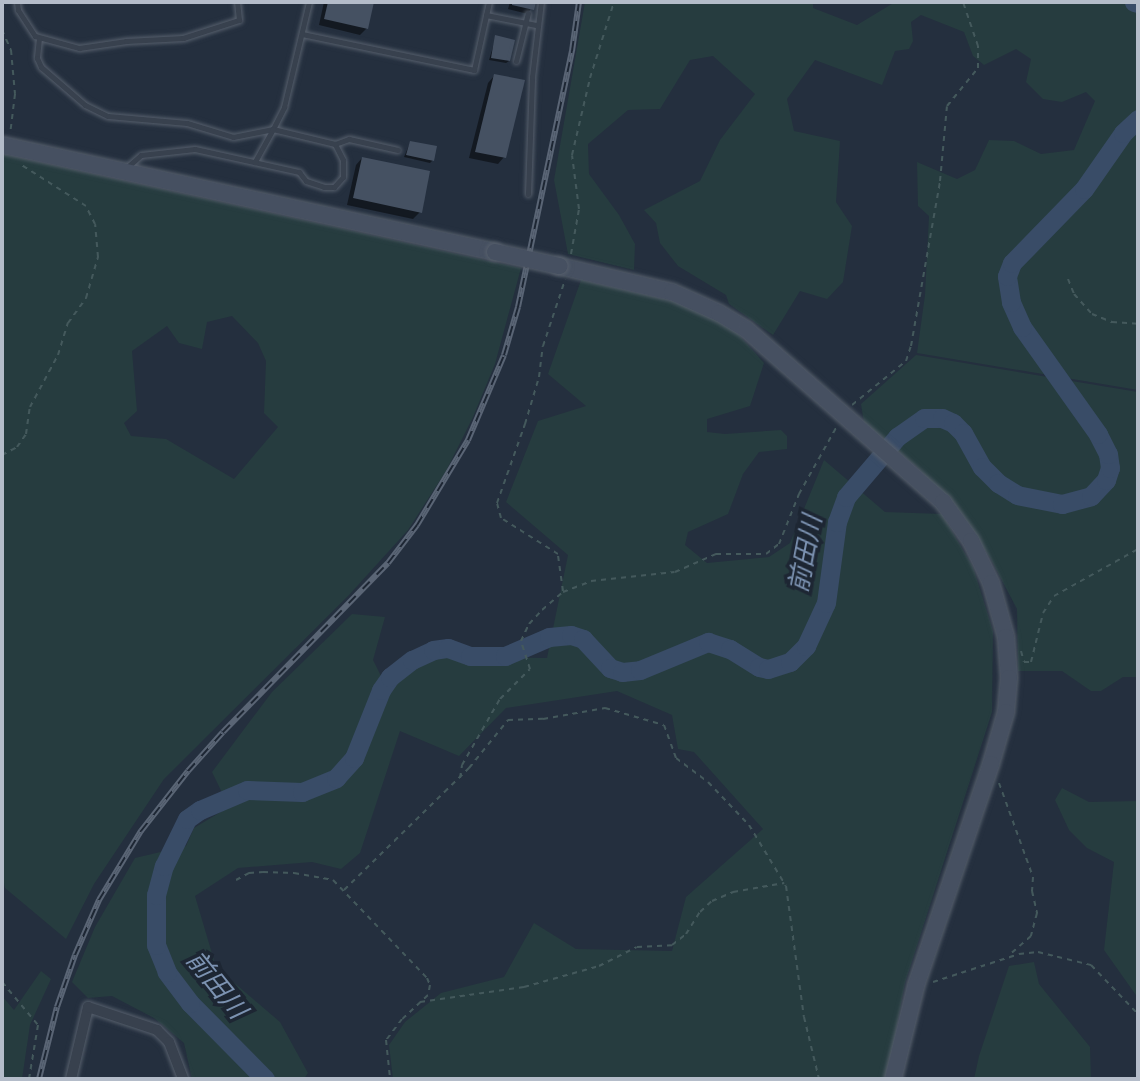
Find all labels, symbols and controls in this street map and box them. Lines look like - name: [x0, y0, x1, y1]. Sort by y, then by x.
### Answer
- water label: 前田川: [783, 513, 829, 595]
- water label: 前田川: [179, 945, 253, 1025]

